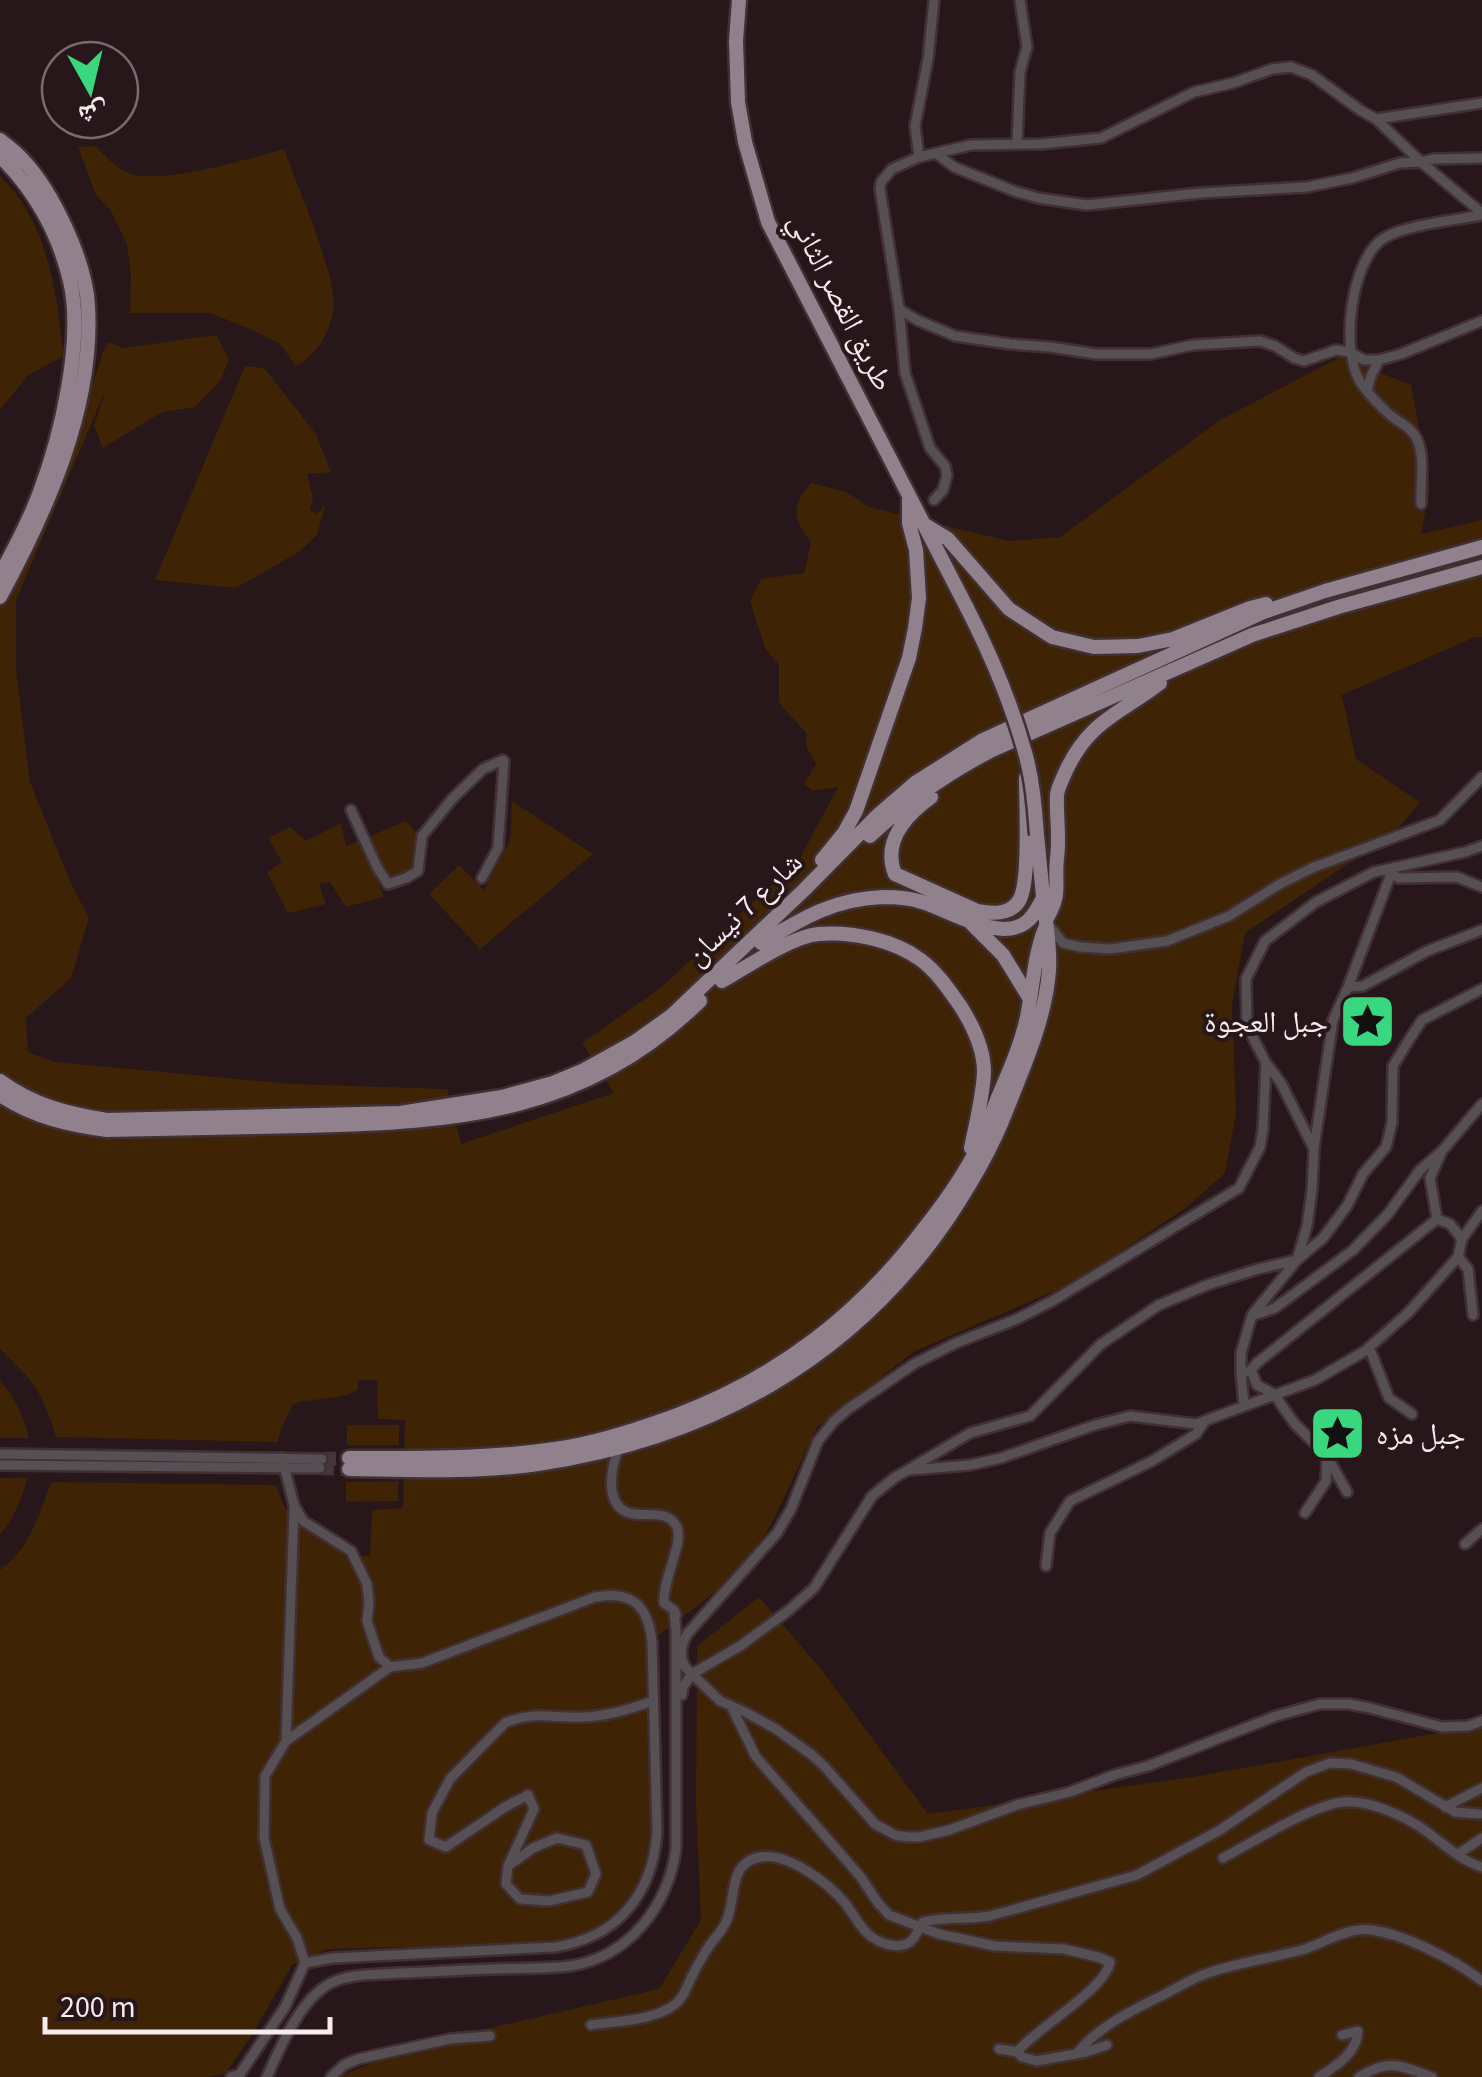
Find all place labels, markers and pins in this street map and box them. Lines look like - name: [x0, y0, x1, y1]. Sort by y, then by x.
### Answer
- place icon: جبل العجوة: [1337, 992, 1397, 1052]
- place label: جبل العجوة: [1204, 1001, 1328, 1044]
- place icon: جبل مزه: [1307, 1404, 1367, 1464]
- place label: جبل مزه: [1376, 1413, 1466, 1456]

